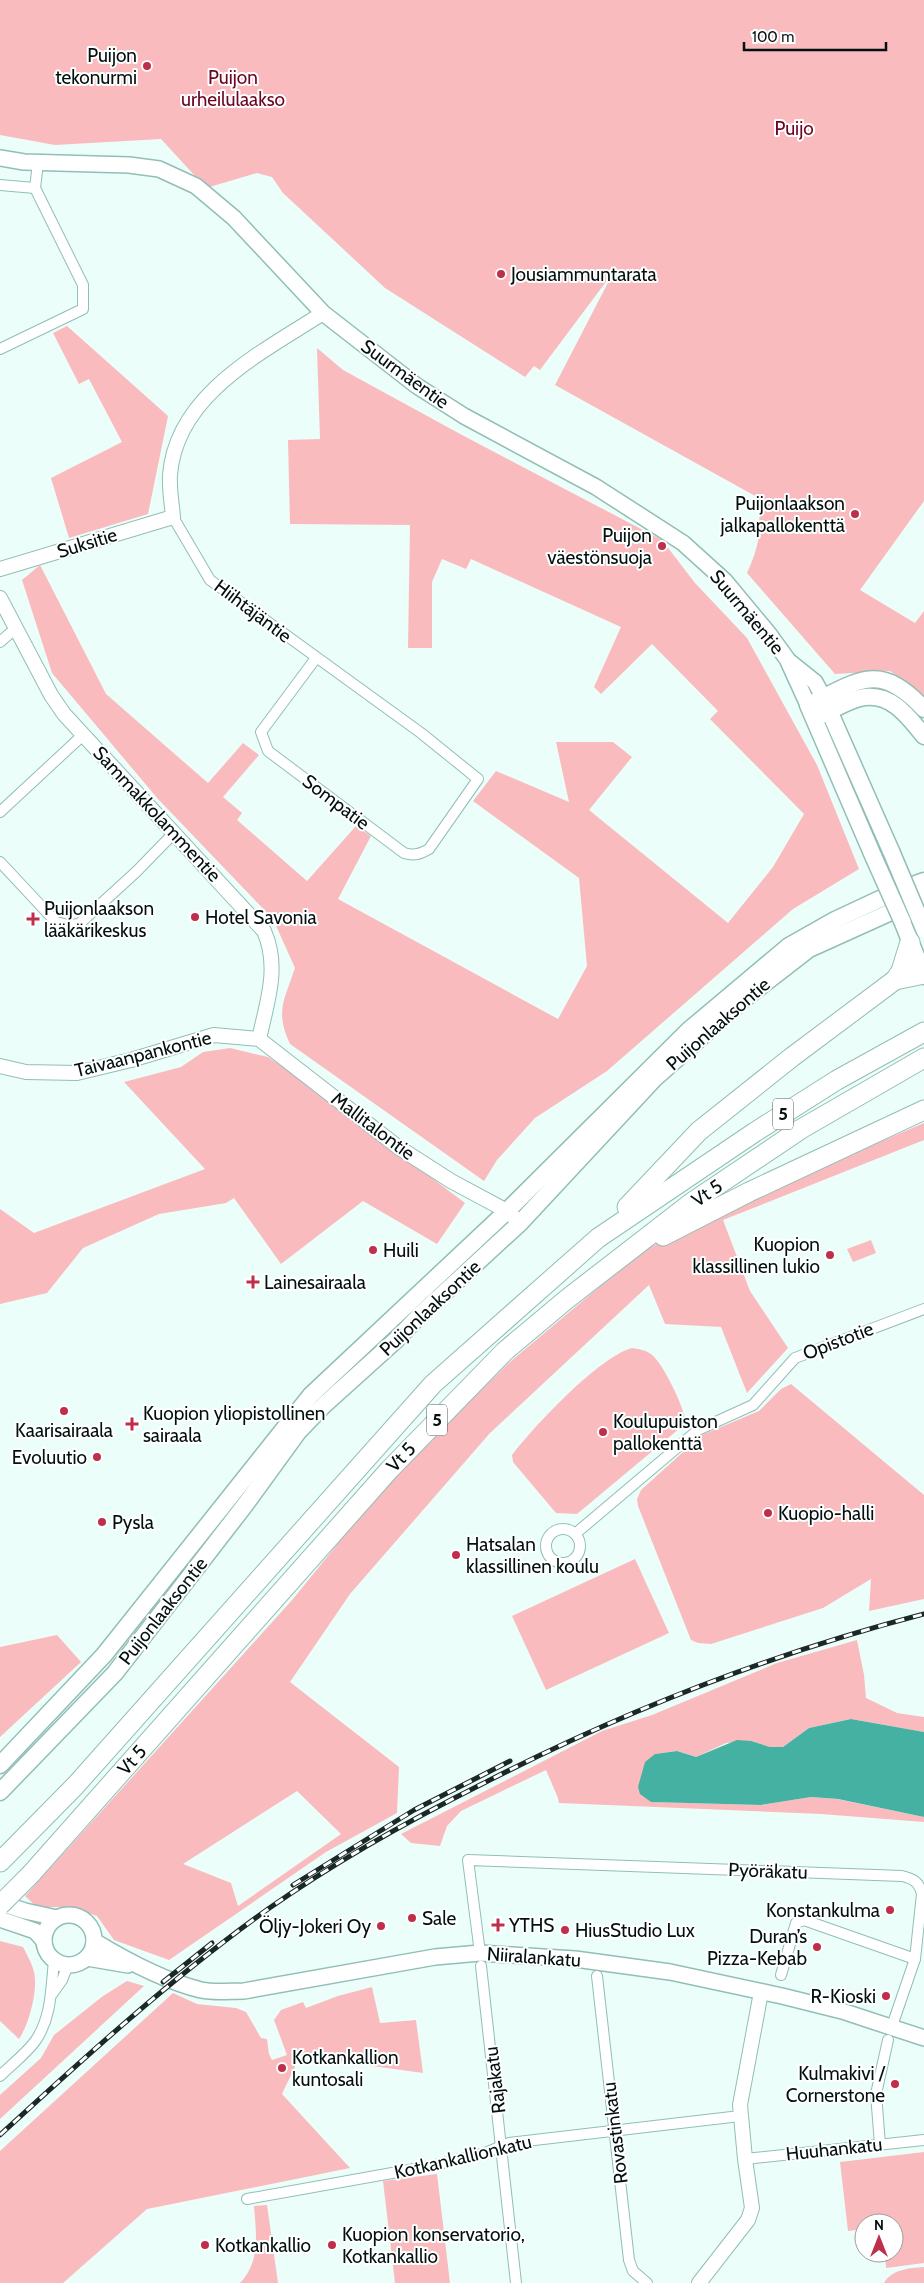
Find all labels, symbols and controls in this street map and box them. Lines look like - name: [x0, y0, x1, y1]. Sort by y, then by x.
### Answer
- scale bar: [744, 20, 886, 52]
- text: 100 m: [752, 28, 794, 46]
- place label: Puijon tekonurmi: [55, 44, 137, 89]
- marker: Puijon tekonurmi: [141, 60, 153, 72]
- park label: Puijon urheilulaakso: [181, 66, 285, 111]
- park label: Puijo: [774, 117, 814, 140]
- place label: Jousiammuntarata: [510, 263, 657, 286]
- marker: Jousiammuntarata: [495, 268, 507, 280]
- street label: Suurmäentie: [357, 334, 454, 414]
- place label: Puijonlaakson jalkapallokenttä: [720, 492, 845, 537]
- marker: Puijonlaakson jalkapallokenttä: [849, 508, 861, 520]
- street label: Suksitie: [54, 523, 120, 563]
- place label: Puijon väestönsuoja: [547, 524, 652, 569]
- marker: Puijon väestönsuoja: [656, 540, 668, 552]
- street label: Suurmäentie: [705, 565, 789, 659]
- street label: Hiihtäjäntie: [210, 575, 296, 648]
- street label: Sammakkolammentie: [88, 741, 226, 887]
- street label: Sompatie: [298, 769, 374, 835]
- place label: Puijonlaakson lääkärikeskus: [44, 897, 154, 942]
- place label: Hotel Savonia: [205, 906, 317, 929]
- marker: Hotel Savonia: [189, 911, 201, 923]
- marker: Puijonlaakson lääkärikeskus: [26, 912, 40, 926]
- street label: Puijonlaaksontie: [661, 972, 775, 1075]
- street label: Taivaanpankontie: [72, 1026, 214, 1082]
- street label: Mallitalontie: [327, 1087, 419, 1165]
- road number: 5: [773, 1098, 793, 1130]
- street label: Vt 5: [687, 1174, 727, 1212]
- place label: Kuopion klassillinen lukio: [692, 1233, 820, 1278]
- place label: Huili: [383, 1239, 419, 1262]
- marker: Huili: [367, 1244, 379, 1256]
- marker: Kuopion klassillinen lukio: [824, 1249, 836, 1261]
- street label: Puijonlaaksontie: [375, 1255, 486, 1361]
- place label: Lainesairaala: [264, 1271, 366, 1294]
- marker: Lainesairaala: [246, 1275, 260, 1289]
- street label: Opistotie: [799, 1317, 877, 1365]
- place label: Kuopion yliopistollinen sairaala: [143, 1402, 325, 1447]
- road number: 5: [427, 1404, 447, 1436]
- marker: Kaarisairaala: [58, 1405, 70, 1417]
- place label: Koulupuiston pallokenttä: [613, 1410, 718, 1455]
- marker: Kuopion yliopistollinen sairaala: [125, 1417, 139, 1431]
- place label: Kaarisairaala: [15, 1419, 113, 1442]
- marker: Koulupuiston pallokenttä: [597, 1426, 609, 1438]
- street label: Vt 5: [382, 1437, 420, 1477]
- place label: Evoluutio: [12, 1446, 87, 1469]
- marker: Evoluutio: [91, 1451, 103, 1463]
- place label: Kuopio-halli: [778, 1502, 874, 1525]
- marker: Kuopio-halli: [762, 1507, 774, 1519]
- place label: Pysla: [112, 1511, 154, 1534]
- marker: Pysla: [96, 1516, 108, 1528]
- place label: Hatsalan klassillinen koulu: [466, 1533, 599, 1578]
- marker: Hatsalan klassillinen koulu: [450, 1549, 462, 1561]
- street label: Puijonlaaksontie: [114, 1552, 212, 1669]
- street label: Vt 5: [113, 1740, 151, 1780]
- street label: Pyöräkatu: [728, 1858, 808, 1884]
- place label: Konstankulma: [766, 1899, 880, 1922]
- marker: Konstankulma: [884, 1904, 896, 1916]
- place label: Sale: [422, 1907, 457, 1930]
- marker: Sale: [406, 1912, 418, 1924]
- place label: YTHS: [508, 1914, 554, 1937]
- place label: Öljy-Jokeri Oy: [259, 1915, 371, 1938]
- marker: YTHS: [491, 1918, 505, 1932]
- place label: HiusStudio Lux: [575, 1919, 695, 1942]
- marker: Öljy-Jokeri Oy: [375, 1920, 387, 1932]
- marker: HiusStudio Lux: [559, 1924, 571, 1936]
- place label: Duran’s Pizza-Kebab: [707, 1925, 807, 1970]
- marker: Duran’s Pizza-Kebab: [811, 1941, 823, 1953]
- street label: Niiralankatu: [486, 1942, 582, 1972]
- place label: R-Kioski: [810, 1985, 876, 2008]
- marker: R-Kioski: [880, 1990, 892, 2002]
- street label: Rajakatu: [479, 2045, 511, 2115]
- place label: Kotkankallion kuntosali: [292, 2046, 399, 2091]
- marker: Kotkankallion kuntosali: [276, 2062, 288, 2074]
- place label: Kulmakivi / Cornerstone: [786, 2062, 886, 2107]
- marker: Kulmakivi / Cornerstone: [889, 2078, 901, 2090]
- street label: Rovastinkatu: [597, 2081, 633, 2185]
- street label: Kotkankallionkatu: [392, 2130, 534, 2184]
- street label: Huuhankatu: [785, 2132, 883, 2166]
- north arrow: [854, 2213, 904, 2263]
- text: N: [874, 2216, 884, 2234]
- place label: Kuopion konservatorio, Kotkankallio: [342, 2223, 525, 2268]
- place label: Kotkankallio: [215, 2234, 311, 2257]
- marker: Kotkankallio: [199, 2239, 211, 2251]
- marker: Kuopion konservatorio, Kotkankallio: [326, 2239, 338, 2251]

